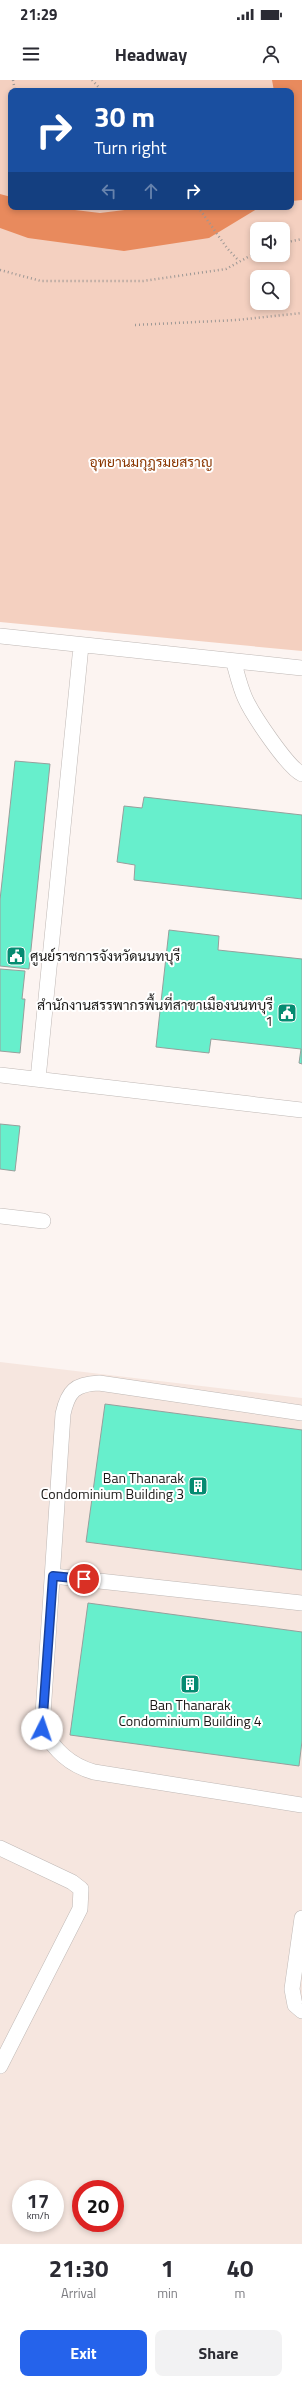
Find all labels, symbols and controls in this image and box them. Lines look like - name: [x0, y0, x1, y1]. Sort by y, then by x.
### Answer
- text: 21:29: [20, 3, 57, 26]
- text: Headway: [115, 41, 187, 68]
- icon: menu: [20, 43, 42, 65]
- icon: person: [260, 43, 282, 65]
- text: 30 m: [94, 95, 155, 138]
- icon: right: [28, 104, 80, 156]
- text: Turn right: [94, 134, 167, 161]
- icon: left: [98, 180, 120, 202]
- icon: ahead: [140, 180, 162, 202]
- icon: right: [182, 180, 204, 202]
- map controls: [250, 222, 290, 310]
- button: sound: [250, 222, 290, 262]
- button: search: [250, 270, 290, 310]
- park label: อุทยานมกุฎรมยสราญ: [89, 451, 213, 472]
- public building icon: ศูนย์ราชการจังหวัดนนทบุรี: [5, 945, 27, 967]
- place label: ศูนย์ราชการจังหวัดนนทบุรี: [30, 945, 181, 966]
- place label: สำนักงานสรรพากรพื้นที่สาขาเมืองนนทบุรี 1: [37, 993, 273, 1031]
- public building icon: สำนักงานสรรพากรพื้นที่สาขาเมืองนนทบุรี 1: [276, 1002, 298, 1024]
- place label: Ban Thanarak Condominium Building 3: [41, 1467, 184, 1504]
- building icon: Ban Thanarak Condominium Building 3: [187, 1475, 209, 1497]
- pin: [67, 1562, 101, 1596]
- icon: arrive: [73, 1568, 95, 1590]
- building icon: Ban Thanarak Condominium Building 4: [179, 1673, 201, 1695]
- place label: Ban Thanarak Condominium Building 4: [118, 1694, 262, 1731]
- position arrow: [21, 1708, 63, 1750]
- speed limit sign: 20: [72, 2180, 124, 2232]
- text: 17: [27, 2185, 49, 2216]
- text: km/h: [27, 2208, 49, 2223]
- text: 21:30: [49, 2250, 109, 2286]
- text: 1: [161, 2250, 174, 2286]
- text: 40: [226, 2250, 253, 2286]
- text: Arrival: [61, 2283, 96, 2303]
- text: min: [157, 2283, 178, 2303]
- text: m: [234, 2283, 245, 2303]
- button: Exit: [20, 2330, 147, 2376]
- button: Share: [155, 2330, 282, 2376]

